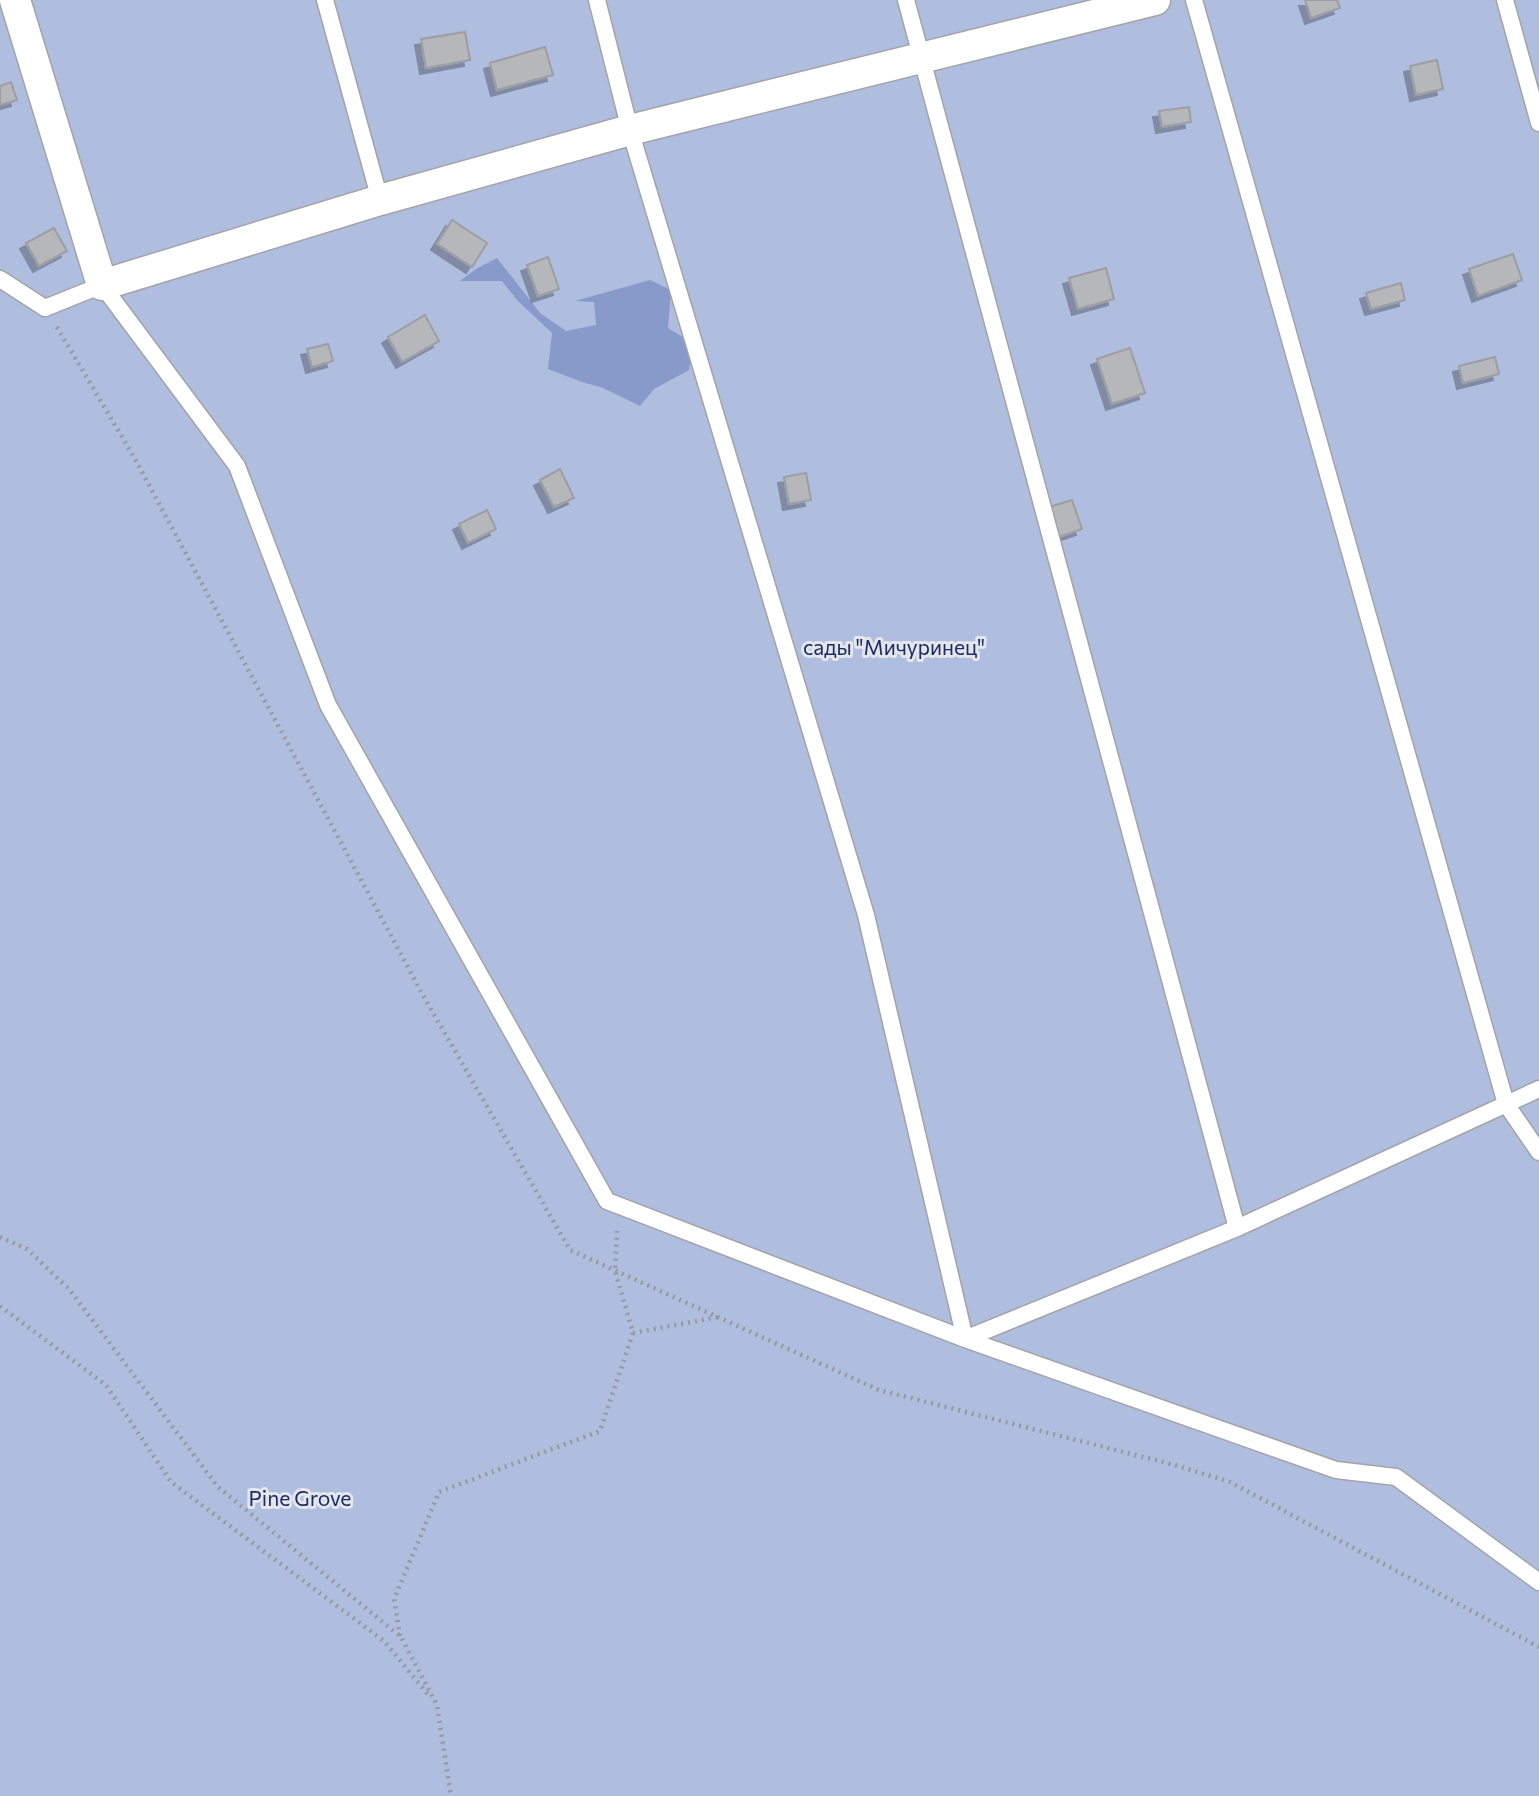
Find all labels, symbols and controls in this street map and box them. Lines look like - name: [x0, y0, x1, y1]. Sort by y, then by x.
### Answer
- park label: сады "Мичуринец": [803, 634, 985, 659]
- park label: Pine Grove: [249, 1485, 351, 1510]

